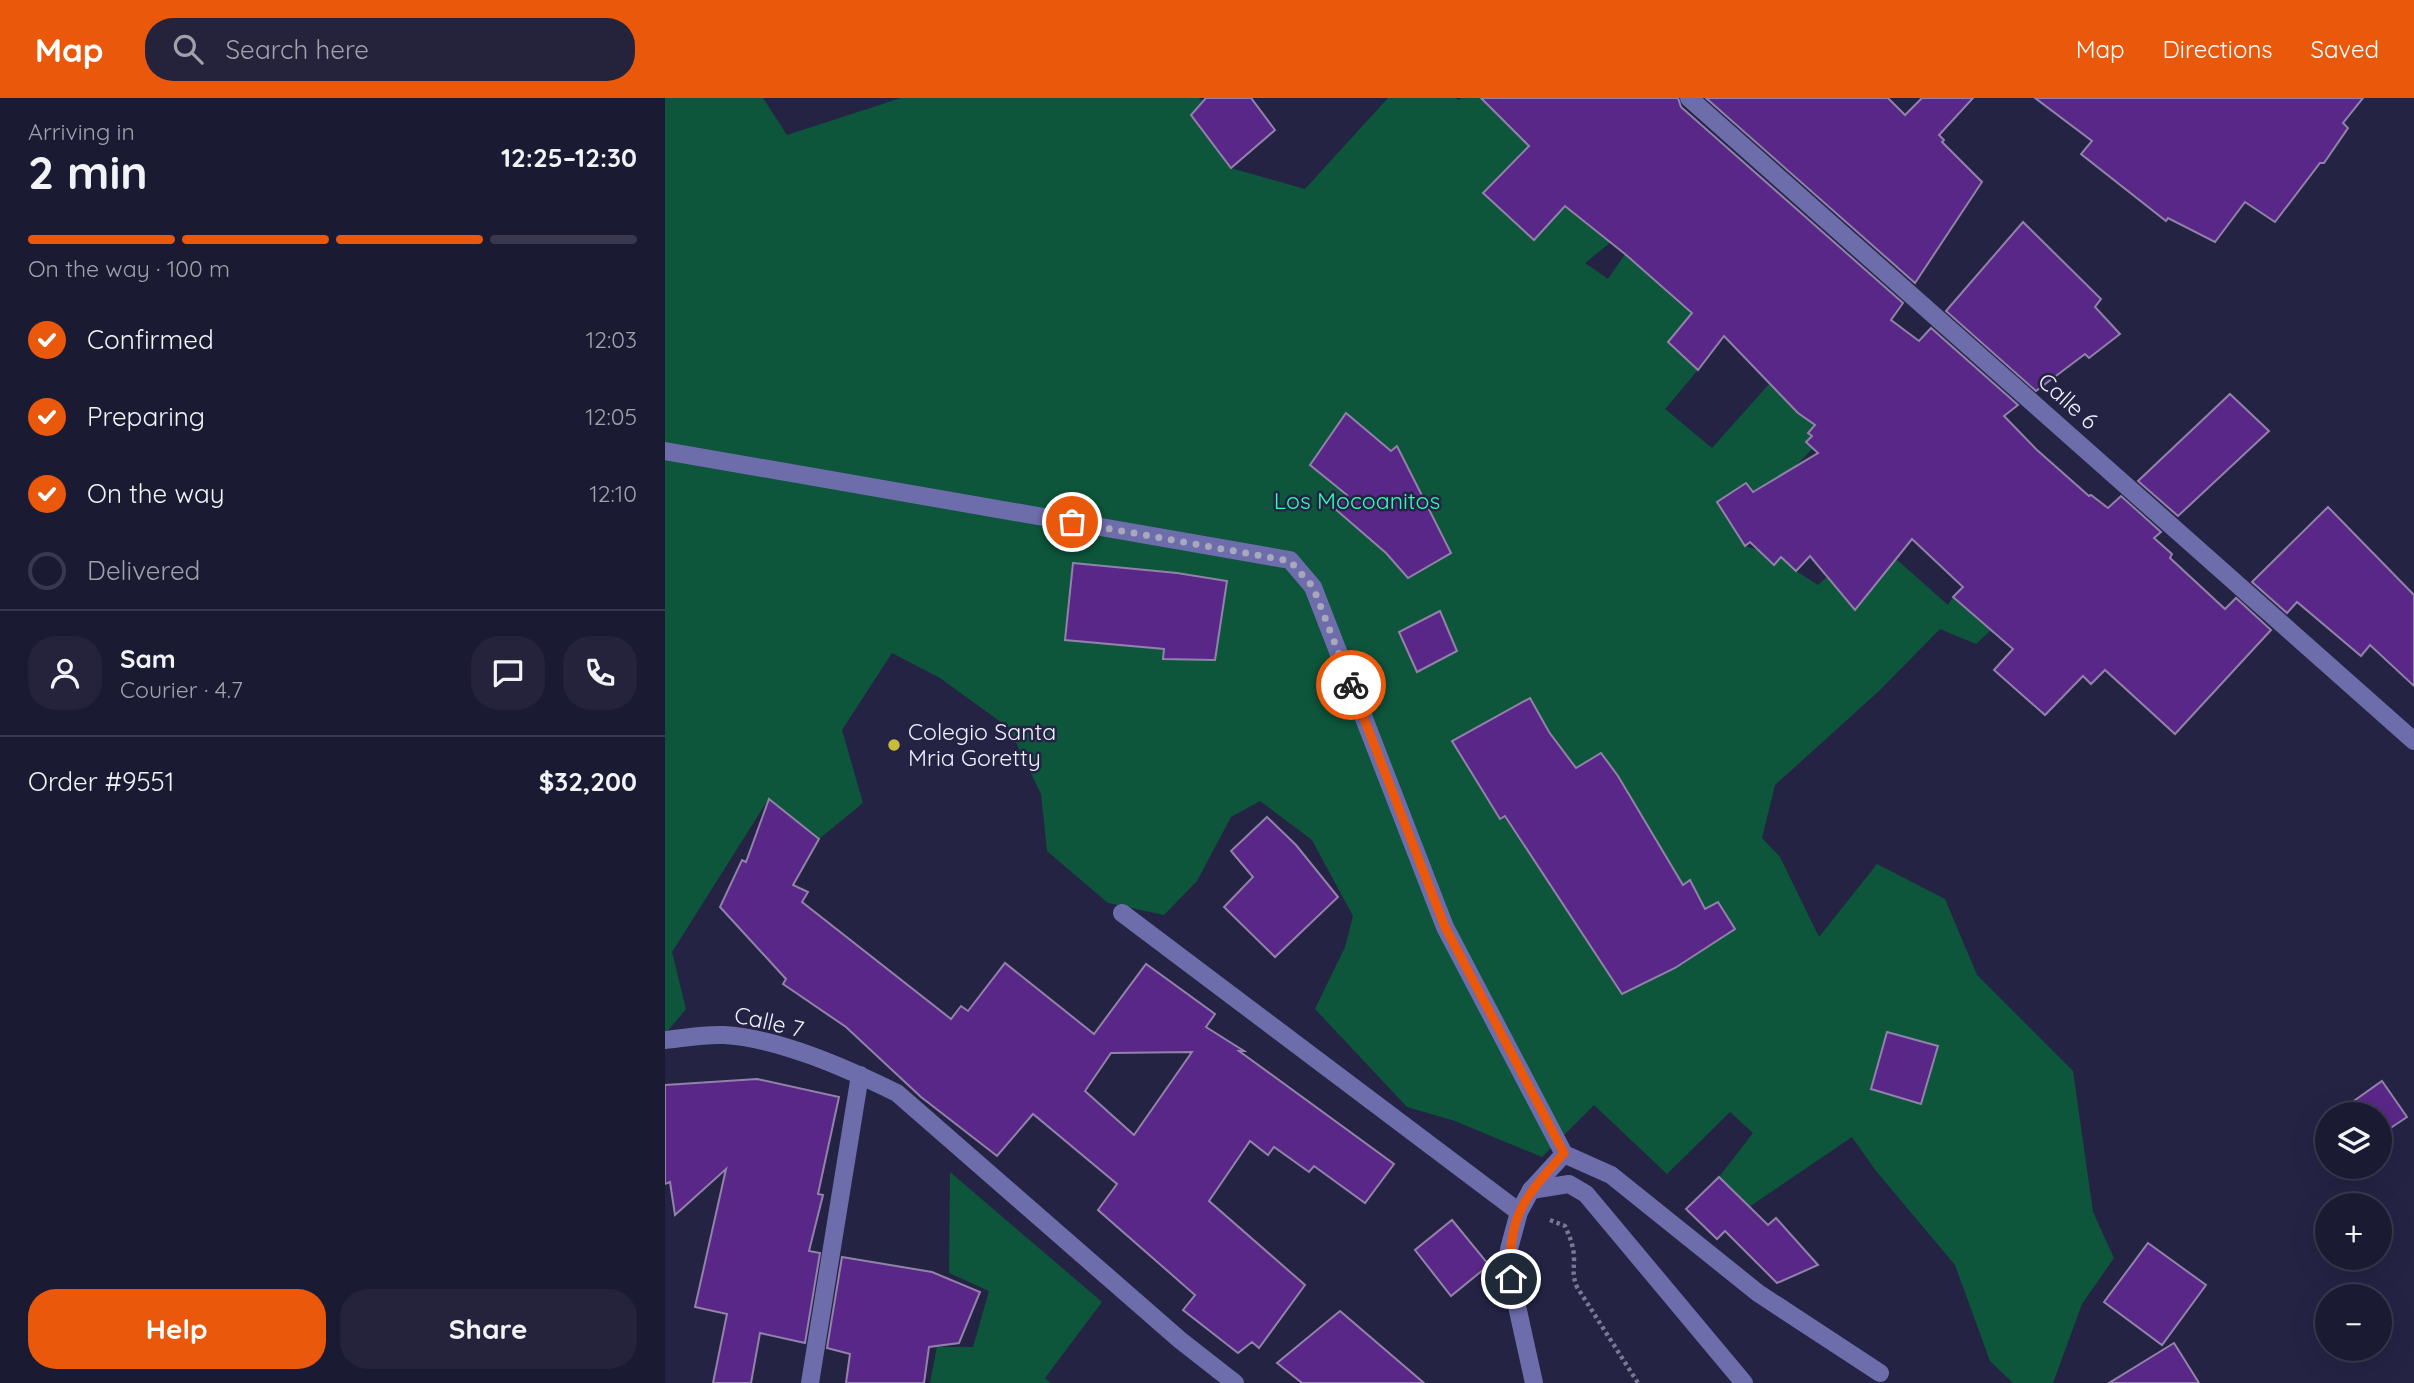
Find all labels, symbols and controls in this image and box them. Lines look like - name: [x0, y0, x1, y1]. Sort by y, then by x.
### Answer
- search box: [145, 18, 635, 81]
- text: Map: [35, 29, 103, 70]
- icon: search: [169, 30, 207, 68]
- text: Search here: [225, 33, 369, 66]
- text: Map: [2076, 34, 2125, 64]
- text: Directions: [2163, 34, 2273, 64]
- text: Saved: [2311, 34, 2379, 64]
- text: Arriving in: [28, 117, 135, 146]
- text: 12:25–12:30: [501, 141, 637, 174]
- text: 2 min: [28, 143, 148, 201]
- text: On the way · 100 m: [28, 254, 230, 283]
- icon: check: [28, 321, 66, 359]
- text: Confirmed: [87, 323, 214, 356]
- text: 12:03: [586, 325, 637, 354]
- street label: Calle 6: [2032, 366, 2104, 435]
- icon: check: [28, 398, 66, 436]
- text: Preparing: [87, 400, 205, 433]
- text: 12:05: [585, 402, 637, 431]
- icon: check: [28, 475, 66, 513]
- text: On the way: [87, 477, 225, 510]
- text: 12:10: [589, 479, 637, 508]
- park label: Los Mocoanitos: [1274, 486, 1440, 515]
- pin: [1042, 492, 1102, 552]
- icon: bag: [1053, 503, 1091, 541]
- text: Delivered: [87, 554, 200, 587]
- button: person: [28, 636, 102, 710]
- button: chat: [471, 636, 545, 710]
- button: phone: [563, 636, 637, 710]
- text: Sam: [120, 642, 176, 675]
- courier: [1316, 650, 1386, 720]
- icon: bike: [1332, 666, 1370, 704]
- text: Courier · 4.7: [120, 675, 243, 704]
- place label: Colegio Santa Mria Goretty: [908, 717, 1056, 772]
- marker: Colegio Santa Mria Goretty: [886, 737, 902, 753]
- text: Order #9551: [28, 765, 174, 798]
- text: $32,200: [539, 765, 637, 798]
- street label: Calle 7: [732, 999, 807, 1044]
- map controls: [2315, 1102, 2392, 1361]
- button: layers: [2315, 1102, 2392, 1179]
- button: +: [2315, 1193, 2392, 1270]
- pin: [1481, 1249, 1541, 1309]
- icon: home: [1492, 1260, 1530, 1298]
- button: −: [2315, 1284, 2392, 1361]
- button: Help: [28, 1289, 326, 1369]
- button: Share: [340, 1289, 637, 1369]

